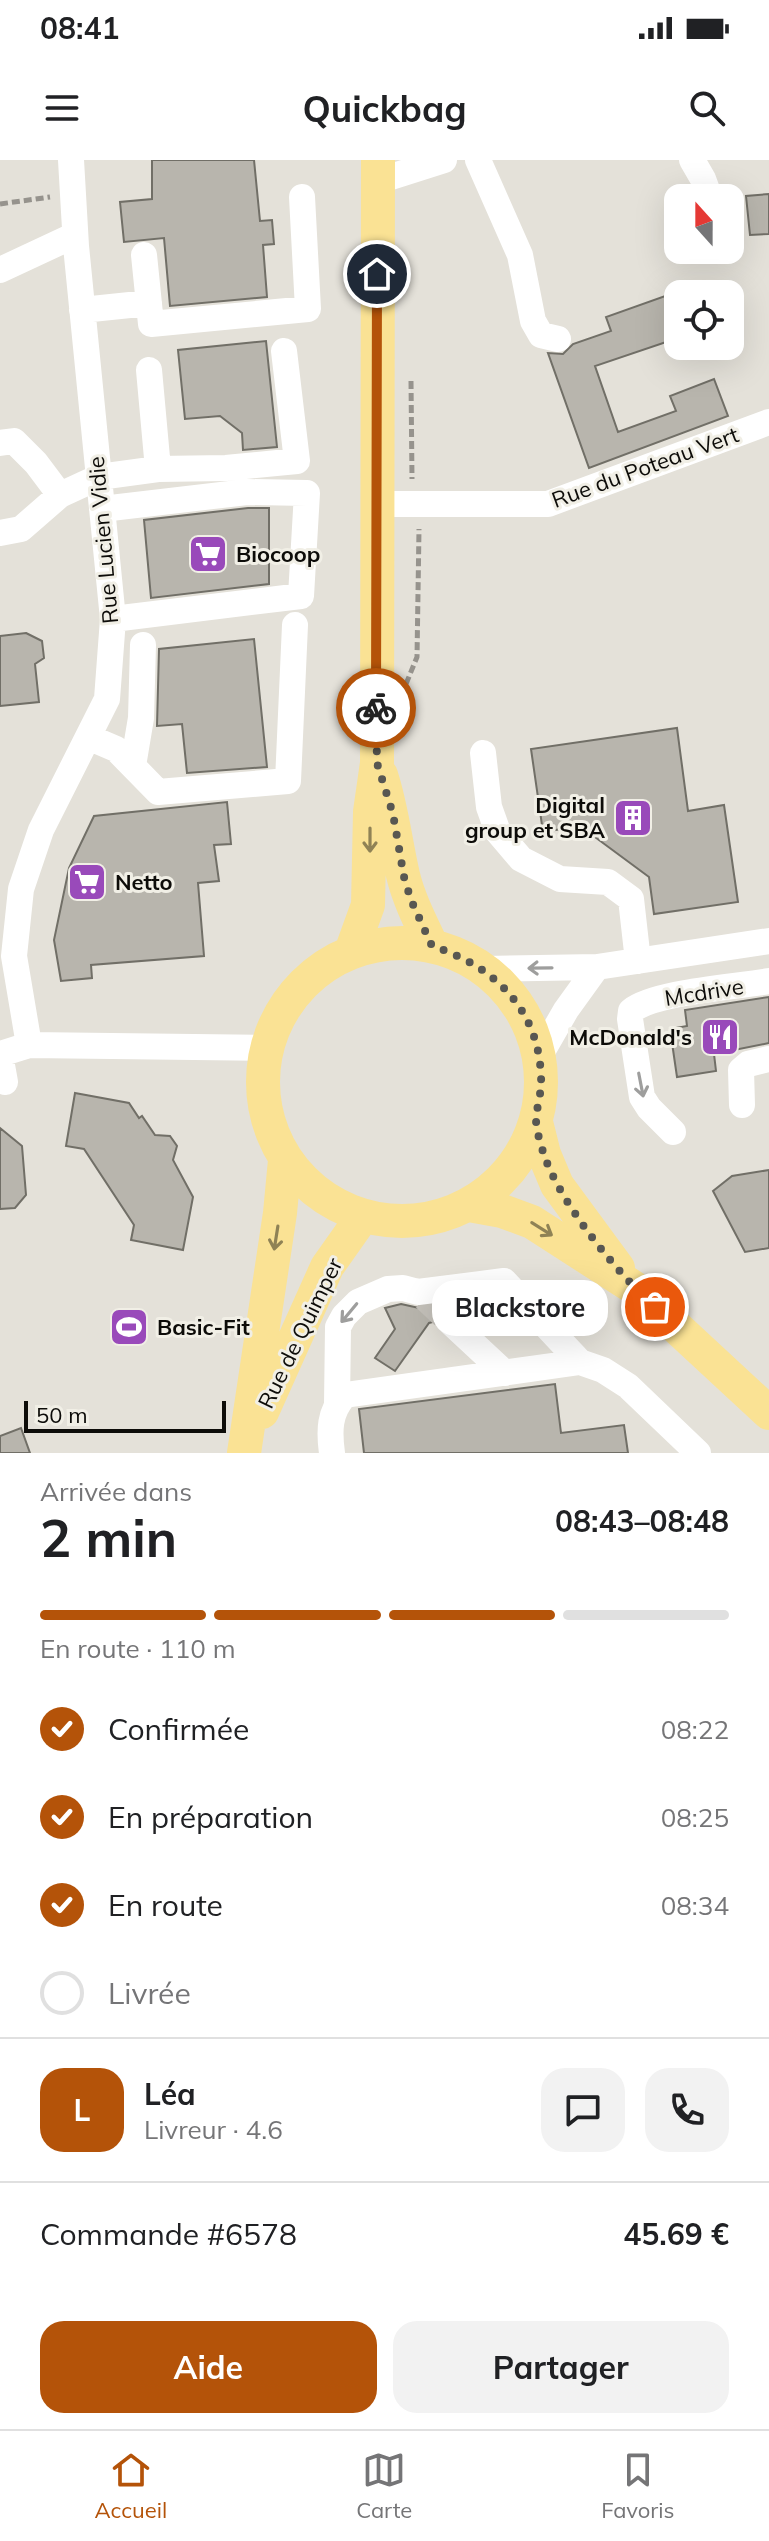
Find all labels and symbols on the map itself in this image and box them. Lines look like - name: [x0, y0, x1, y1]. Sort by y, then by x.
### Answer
- north arrow: [664, 184, 744, 264]
- pin: [343, 240, 411, 308]
- street label: Rue du Poteau Vert: [548, 420, 743, 514]
- street label: Rue Lucien Vidie: [82, 455, 124, 625]
- supermarket icon: Biocoop: [187, 533, 229, 575]
- place label: Biocoop: [236, 540, 321, 568]
- courier: [336, 668, 416, 748]
- place label: Digital group et SBA: [465, 791, 605, 844]
- building icon: Digital group et SBA: [612, 797, 654, 839]
- one-way arrow: [362, 826, 378, 853]
- supermarket icon: Netto: [66, 861, 108, 903]
- place label: Netto: [115, 868, 173, 896]
- one-way arrow: [527, 960, 554, 976]
- street label: Mcdrive: [663, 972, 745, 1012]
- restaurant icon: McDonald's: [699, 1016, 741, 1058]
- place label: McDonald's: [569, 1023, 692, 1051]
- one-way arrow: [634, 1072, 649, 1098]
- one-way arrow: [530, 1222, 553, 1238]
- one-way arrow: [268, 1224, 283, 1250]
- street label: Rue de Quimper: [251, 1253, 349, 1413]
- pin: [621, 1273, 689, 1341]
- callout: Blackstore: [431, 1279, 607, 1335]
- one-way arrow: [340, 1302, 358, 1322]
- sports icon: Basic-Fit: [108, 1306, 150, 1348]
- place label: Basic-Fit: [157, 1313, 250, 1341]
- scale bar: [24, 1397, 226, 1433]

